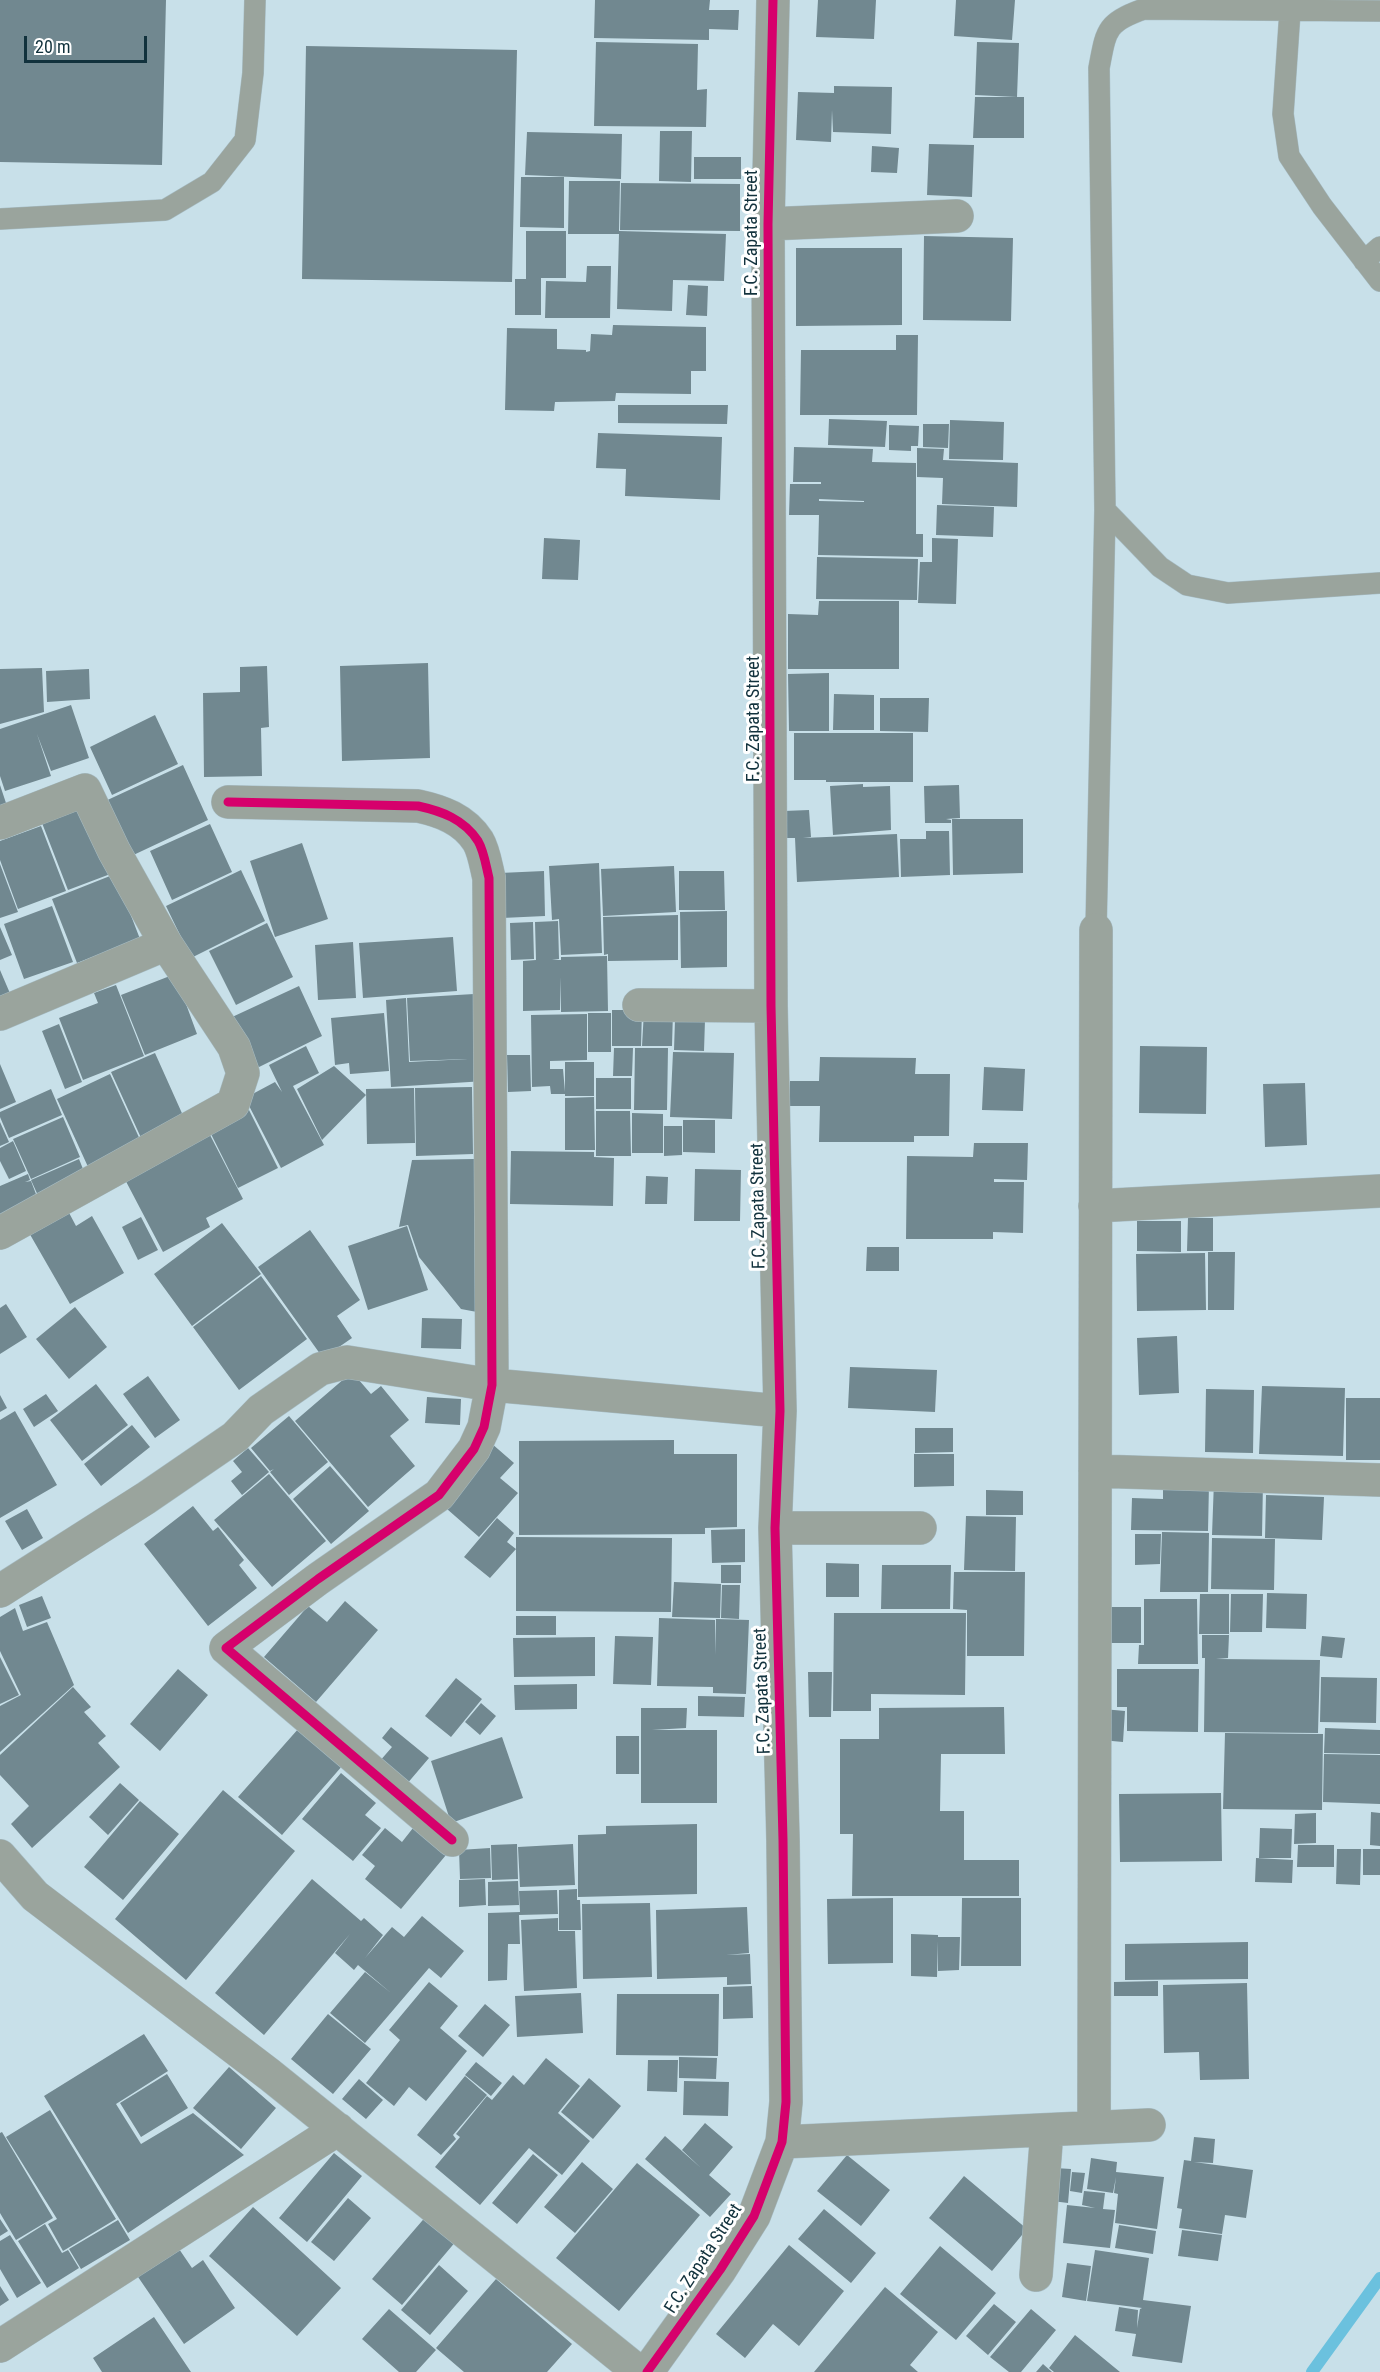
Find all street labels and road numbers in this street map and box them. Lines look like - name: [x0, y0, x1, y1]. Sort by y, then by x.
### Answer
- street label: F.C. Zapata Street: [741, 170, 763, 296]
- street label: F.C. Zapata Street: [743, 656, 765, 782]
- street label: F.C. Zapata Street: [747, 1143, 771, 1269]
- street label: F.C. Zapata Street: [750, 1628, 776, 1754]
- street label: F.C. Zapata Street: [661, 2200, 747, 2318]

